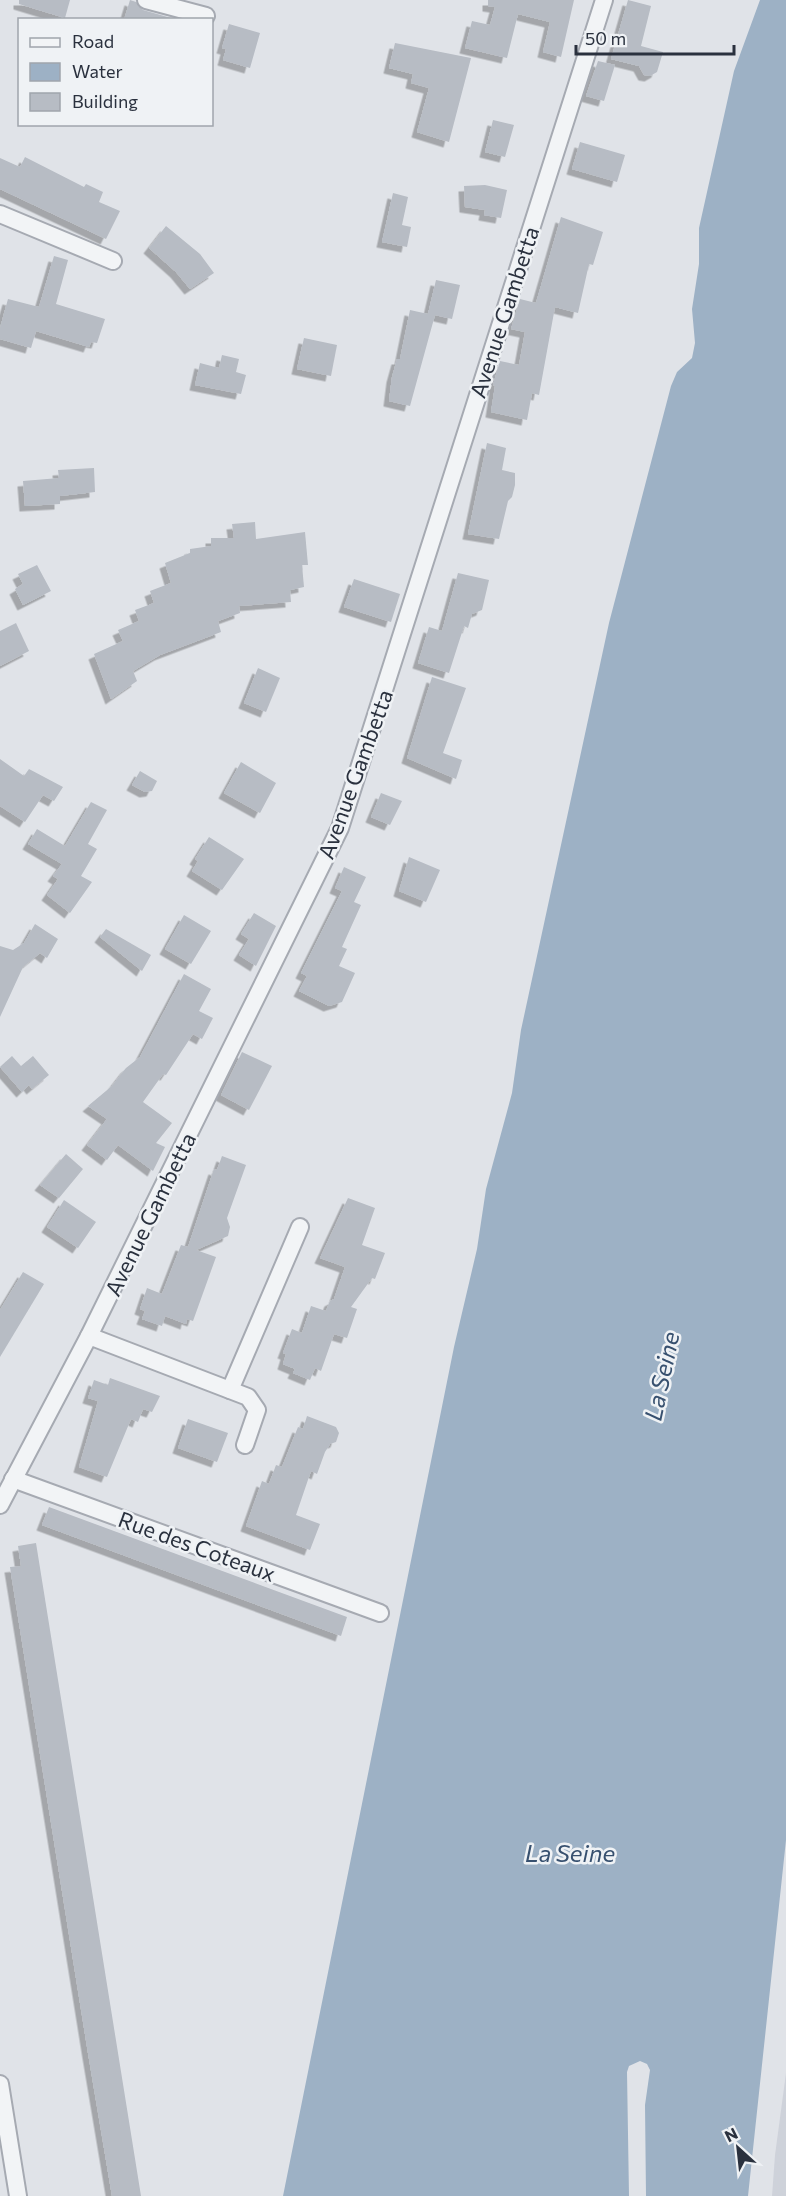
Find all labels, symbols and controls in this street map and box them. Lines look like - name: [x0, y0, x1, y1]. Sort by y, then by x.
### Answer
- legend: [18, 18, 213, 126]
- scale bar: [576, 18, 734, 56]
- text: 50 m: [585, 27, 626, 49]
- text: Road: [72, 30, 114, 52]
- text: Water: [72, 60, 123, 82]
- text: Building: [72, 90, 138, 112]
- street label: Avenue Gambetta: [464, 223, 544, 401]
- street label: Avenue Gambetta: [312, 686, 398, 862]
- street label: Avenue Gambetta: [99, 1128, 201, 1300]
- water label: La Seine: [637, 1329, 685, 1423]
- street label: Rue des Coteaux: [115, 1505, 280, 1587]
- water label: La Seine: [525, 1838, 615, 1867]
- north arrow: [708, 2118, 768, 2178]
- text: N: [721, 2123, 741, 2145]

